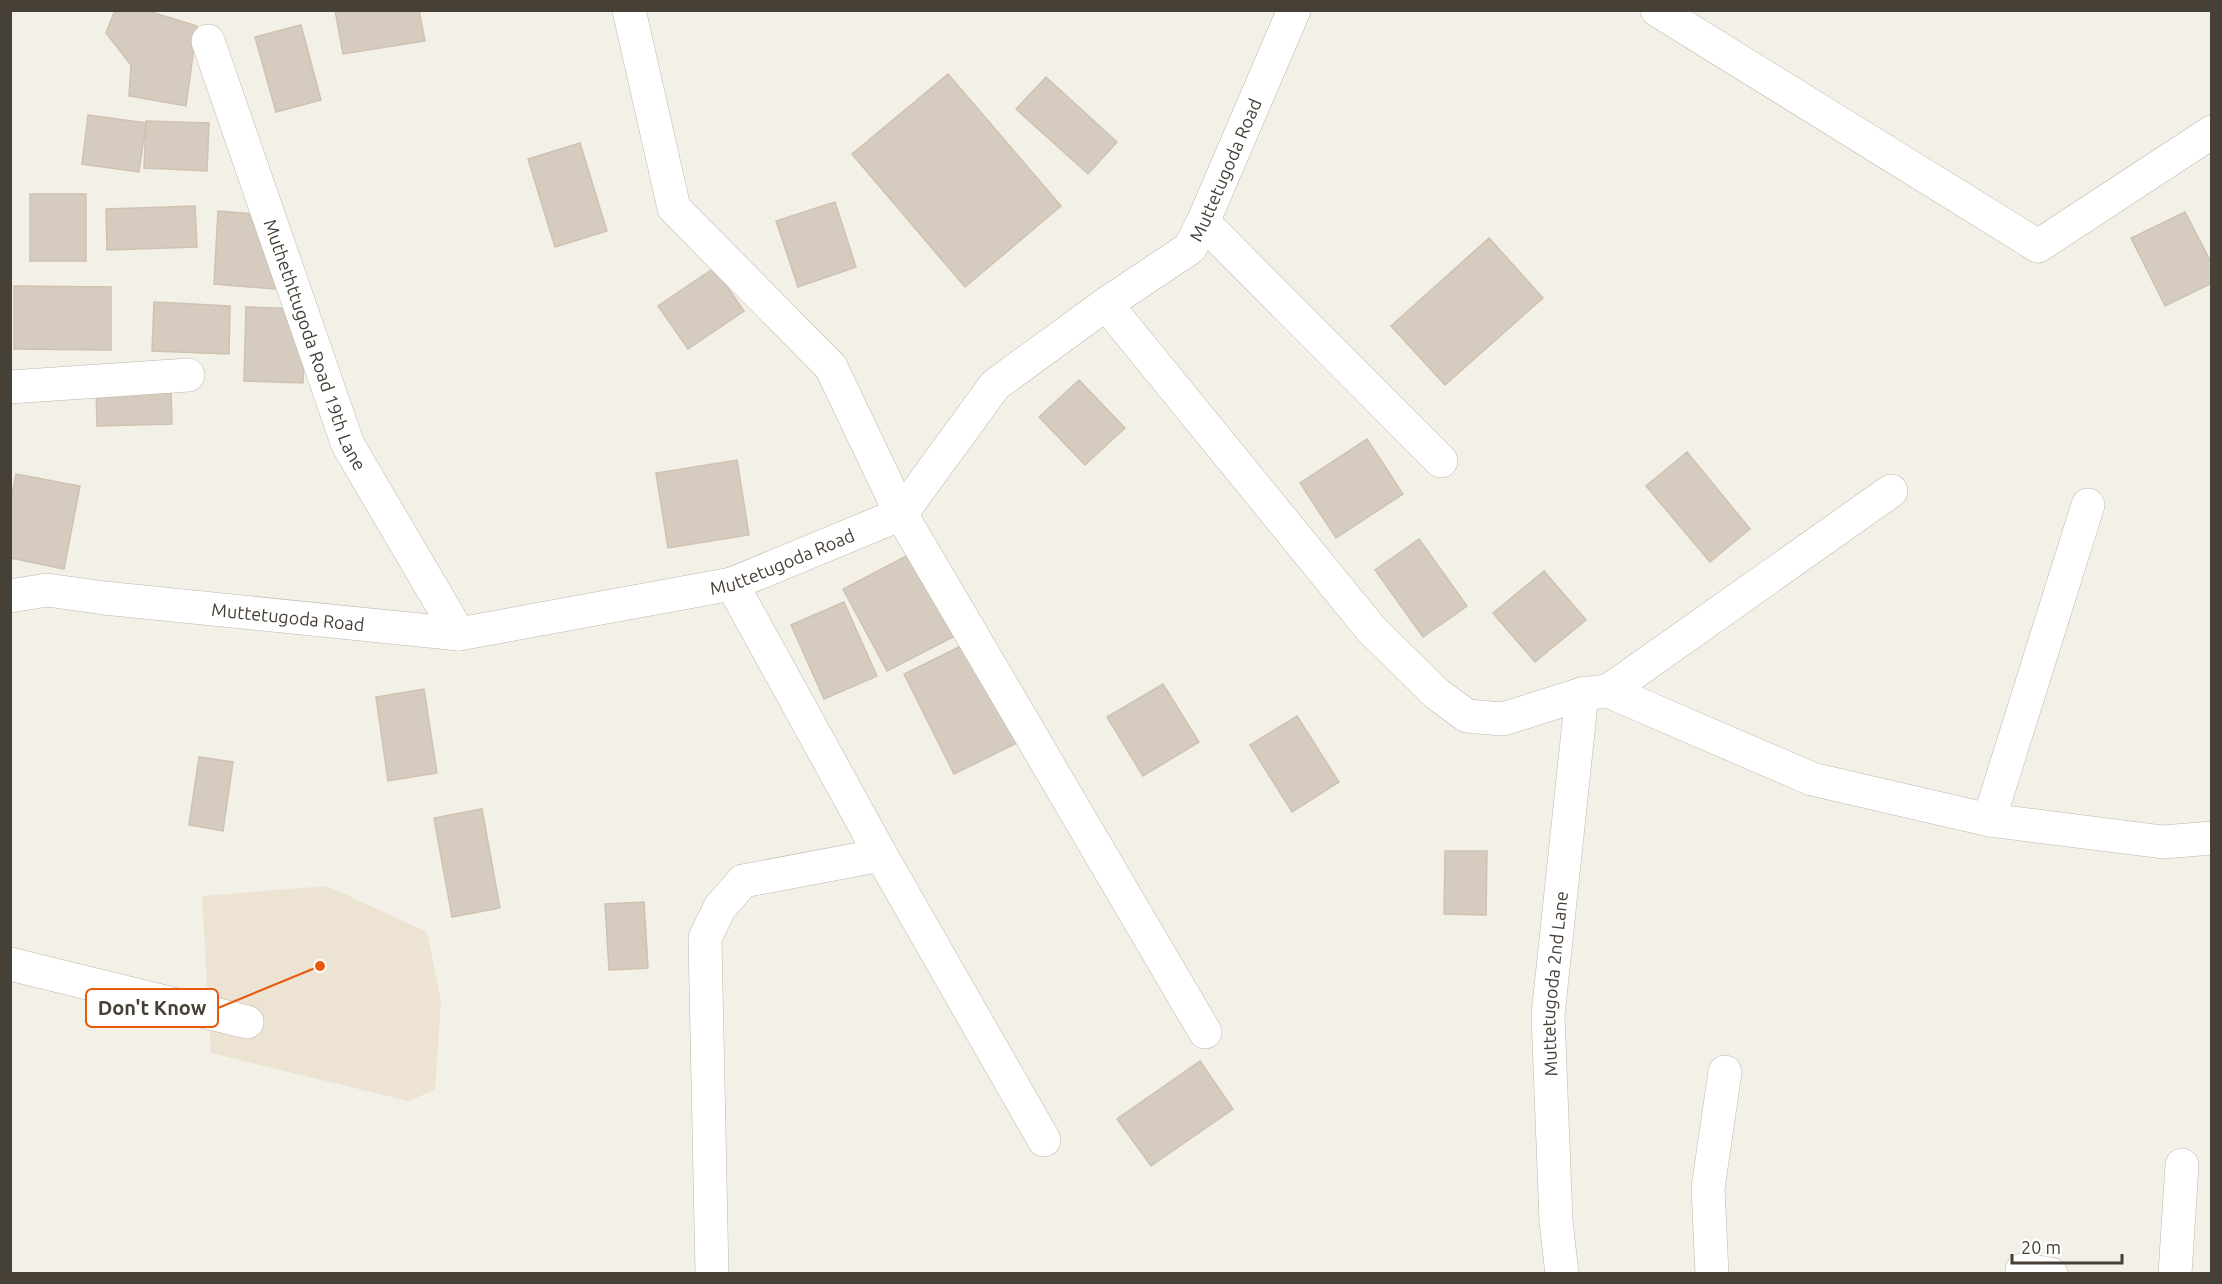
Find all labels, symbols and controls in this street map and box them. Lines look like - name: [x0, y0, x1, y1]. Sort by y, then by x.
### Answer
- street label: Muttetugoda Road: [1185, 95, 1265, 245]
- street label: Muthethttugoda Road 19th Lane: [260, 216, 371, 474]
- street label: Muttetugoda Road: [708, 524, 857, 598]
- street label: Muttetugoda Road: [211, 599, 365, 634]
- street label: Muttetugoda 2nd Lane: [1538, 890, 1571, 1077]
- callout: Don't Know: [86, 989, 218, 1027]
- text: Don't Know: [98, 996, 207, 1019]
- scale bar: [2012, 1227, 2122, 1265]
- text: 20 m: [2021, 1237, 2061, 1257]

